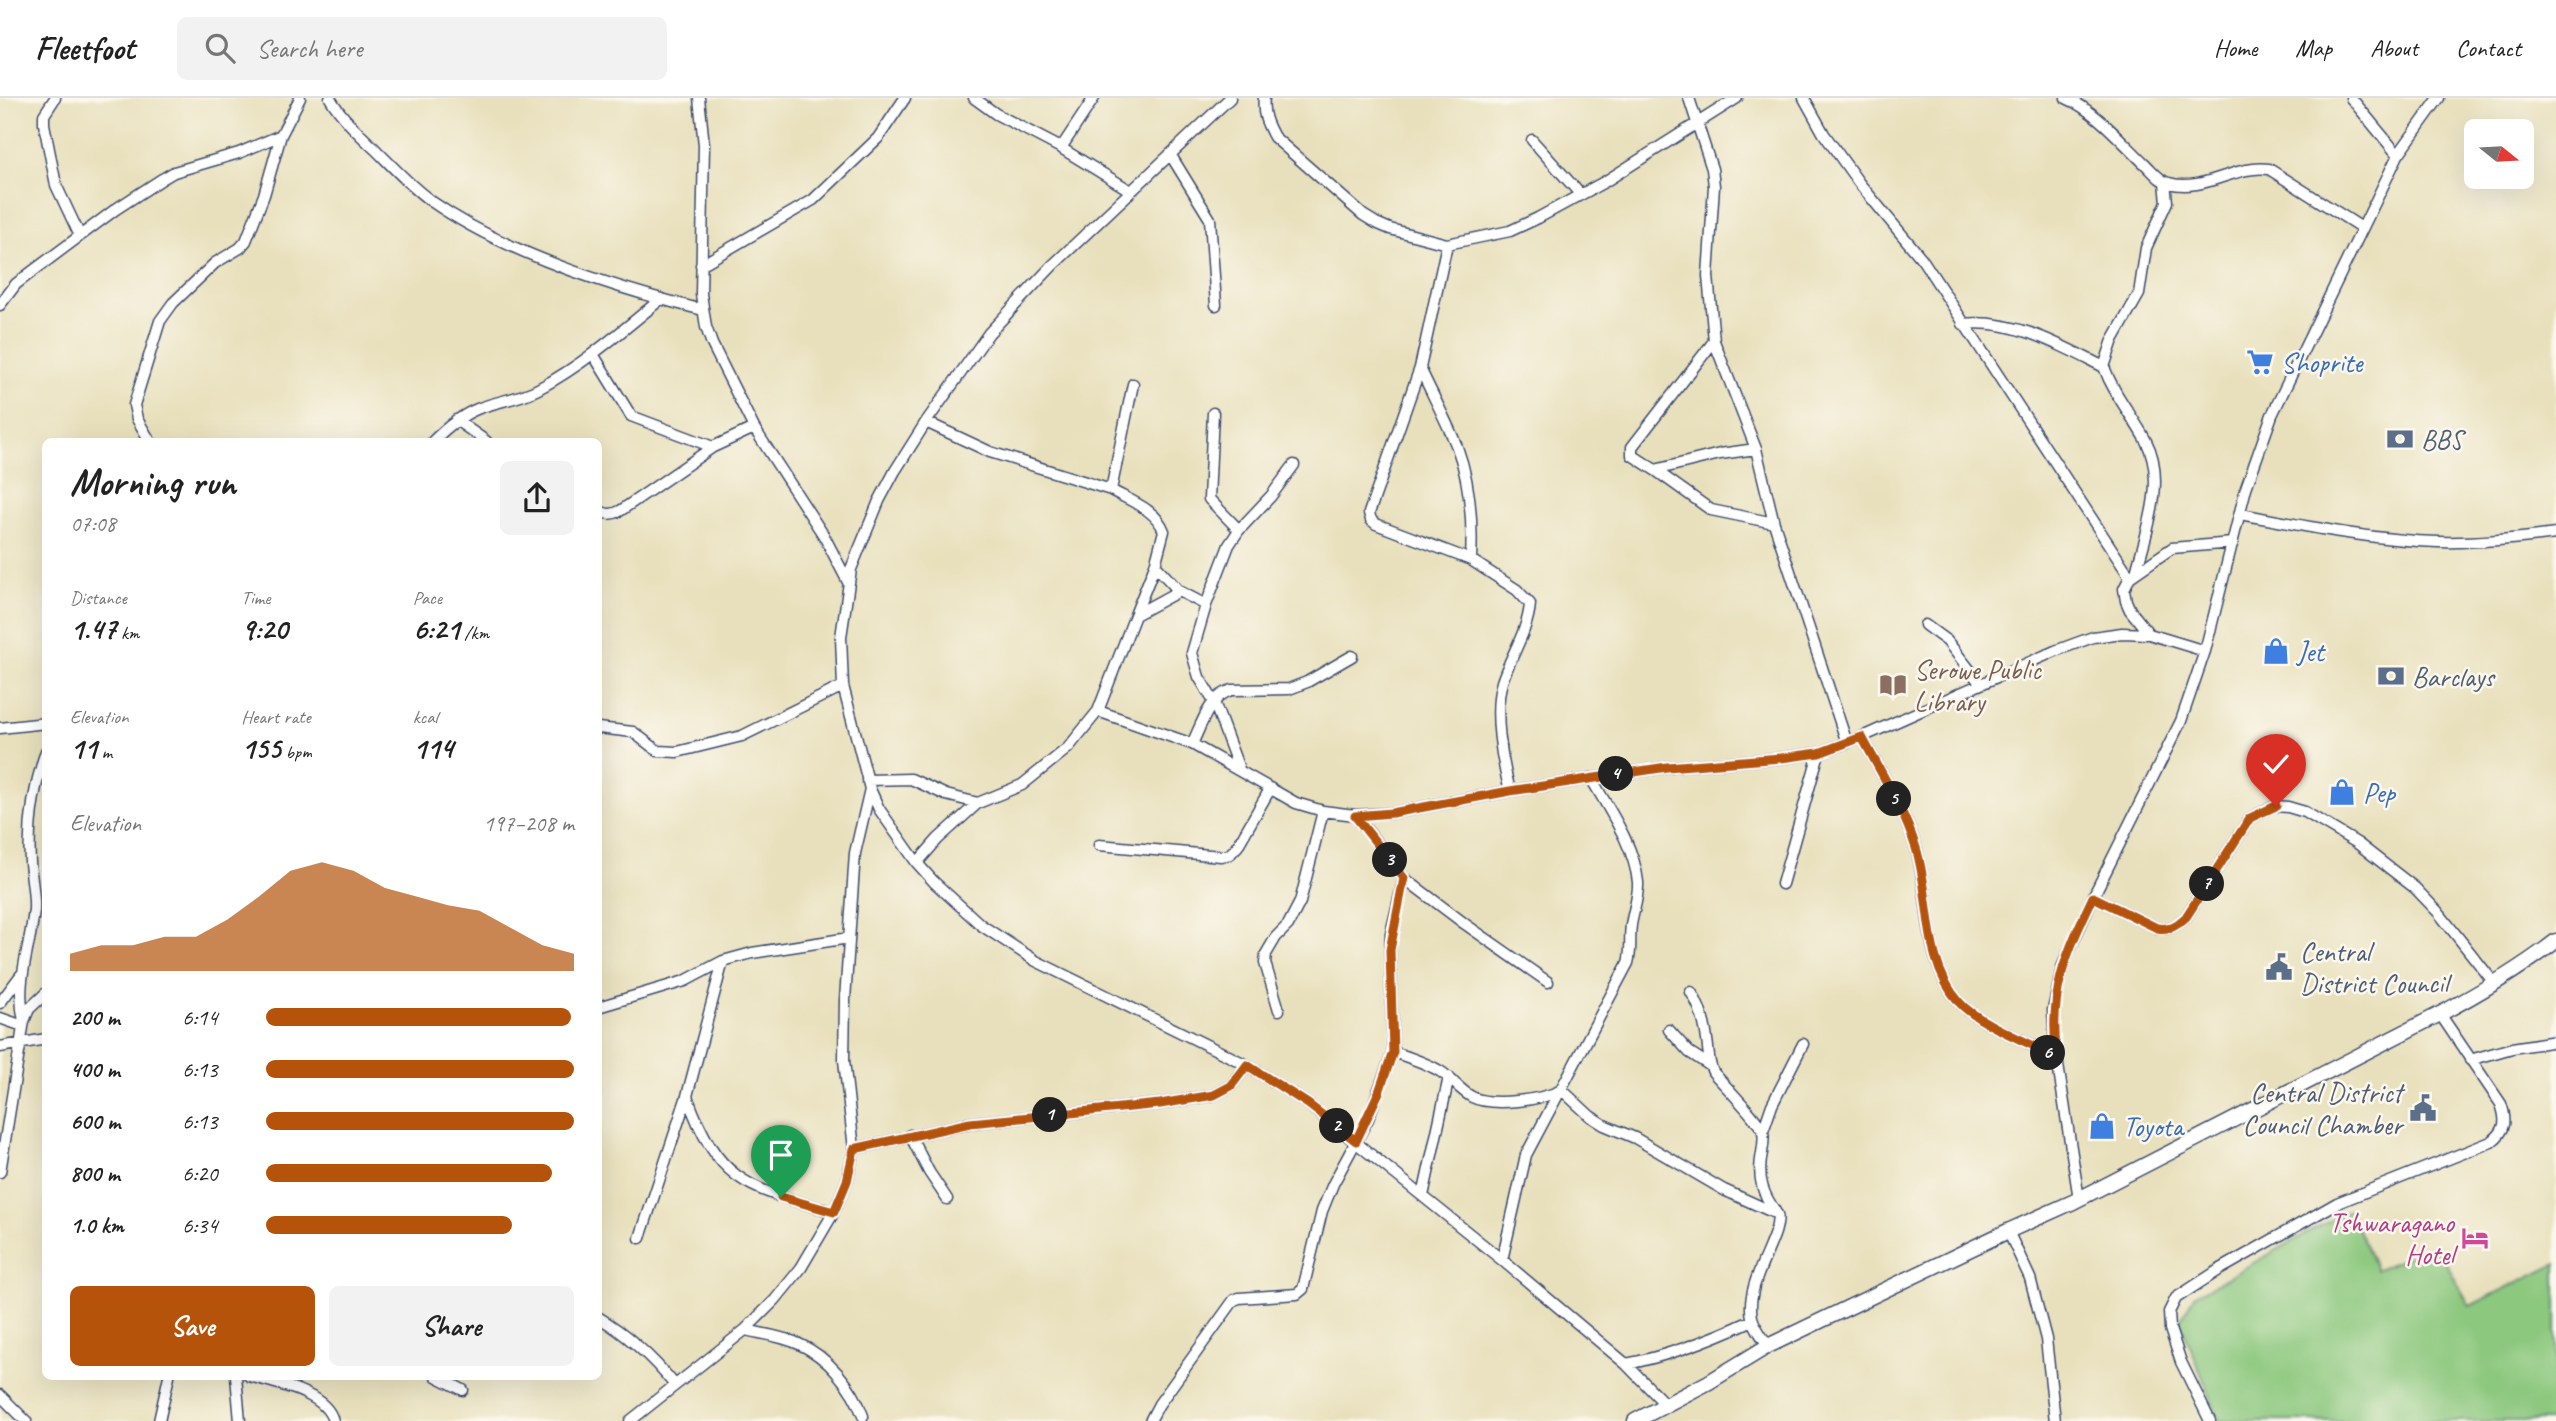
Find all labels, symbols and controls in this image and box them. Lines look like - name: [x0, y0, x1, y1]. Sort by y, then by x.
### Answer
- search box: [177, 17, 667, 80]
- text: Fleetfoot: [35, 27, 135, 69]
- icon: search: [201, 29, 239, 67]
- text: Search here: [257, 32, 363, 65]
- text: Home: [2214, 33, 2257, 63]
- text: Map: [2295, 33, 2332, 63]
- text: About: [2370, 33, 2418, 63]
- text: Contact: [2456, 33, 2521, 63]
- north arrow: [2464, 119, 2534, 189]
- map controls: [2464, 119, 2534, 189]
- place label: Shoprite: [2281, 345, 2364, 380]
- supermarket icon: Shoprite: [2245, 347, 2275, 377]
- place label: BBS: [2421, 422, 2467, 457]
- bank icon: BBS: [2385, 424, 2415, 454]
- text: Morning run: [70, 459, 236, 506]
- button: share: [500, 461, 574, 535]
- text: 07:08: [70, 509, 116, 538]
- text: Distance: [70, 586, 127, 610]
- text: Time: [241, 586, 270, 610]
- text: Pace: [413, 586, 442, 610]
- text: 1.47: [70, 610, 116, 648]
- text: 9:20: [241, 610, 287, 648]
- text: 6:21: [413, 610, 460, 648]
- text: km: [116, 621, 140, 645]
- text: /km: [460, 621, 489, 645]
- place label: Jet: [2295, 634, 2326, 669]
- shop icon: Jet: [2261, 636, 2291, 666]
- place label: Serowe Public Library: [1914, 652, 2042, 719]
- place label: Barclays: [2412, 659, 2496, 694]
- bank icon: Barclays: [2376, 661, 2406, 691]
- library icon: Serowe Public Library: [1878, 670, 1908, 700]
- text: Elevation: [70, 705, 128, 729]
- text: Heart rate: [241, 705, 311, 729]
- text: kcal: [413, 705, 438, 729]
- text: 11: [70, 729, 97, 767]
- text: 155: [241, 729, 281, 767]
- text: 114: [413, 729, 453, 767]
- pin: [2246, 734, 2306, 806]
- text: m: [97, 740, 112, 764]
- text: bpm: [281, 740, 312, 764]
- icon: check: [2257, 745, 2295, 783]
- pin: 4: [1598, 756, 1634, 792]
- text: 4: [1611, 761, 1620, 785]
- place label: Pep: [2363, 775, 2397, 810]
- shop icon: Pep: [2327, 777, 2357, 807]
- pin: 5: [1876, 782, 1912, 816]
- text: 5: [1889, 786, 1898, 810]
- text: Elevation: [70, 809, 141, 838]
- text: 197–208 m: [483, 809, 574, 838]
- pin: 3: [1372, 842, 1408, 878]
- text: 3: [1385, 847, 1394, 871]
- pin: 7: [2190, 866, 2224, 902]
- text: 7: [2202, 871, 2211, 895]
- place label: Central District Council: [2300, 934, 2453, 1001]
- public building icon: Central District Council: [2264, 952, 2294, 982]
- text: 200 m: [70, 1003, 120, 1032]
- text: 6:14: [182, 1003, 218, 1032]
- pin: 6: [2030, 1035, 2066, 1070]
- text: 6: [2043, 1040, 2052, 1064]
- text: 400 m: [70, 1055, 120, 1084]
- text: 6:13: [182, 1055, 218, 1084]
- place label: Central District Council Chamber: [2242, 1075, 2406, 1142]
- public building icon: Central District Council Chamber: [2408, 1093, 2438, 1123]
- pin: 1: [1032, 1098, 1068, 1132]
- text: 1: [1045, 1102, 1054, 1126]
- text: 600 m: [70, 1107, 120, 1136]
- text: 6:13: [182, 1107, 218, 1136]
- pin: 2: [1320, 1108, 1354, 1144]
- place label: Toyota: [2123, 1109, 2186, 1144]
- shop icon: Toyota: [2087, 1111, 2117, 1141]
- text: 2: [1332, 1113, 1341, 1137]
- pin: [751, 1125, 811, 1197]
- icon: arrive: [762, 1136, 800, 1174]
- text: 800 m: [70, 1159, 120, 1188]
- text: 6:20: [182, 1159, 218, 1188]
- place label: Tshwaragano Hotel: [2329, 1205, 2459, 1272]
- text: 1.0 km: [70, 1211, 124, 1240]
- text: 6:34: [182, 1211, 218, 1240]
- hotel icon: Tshwaragano Hotel: [2460, 1223, 2490, 1253]
- button: Save: [70, 1286, 315, 1366]
- button: Share: [329, 1286, 574, 1366]

